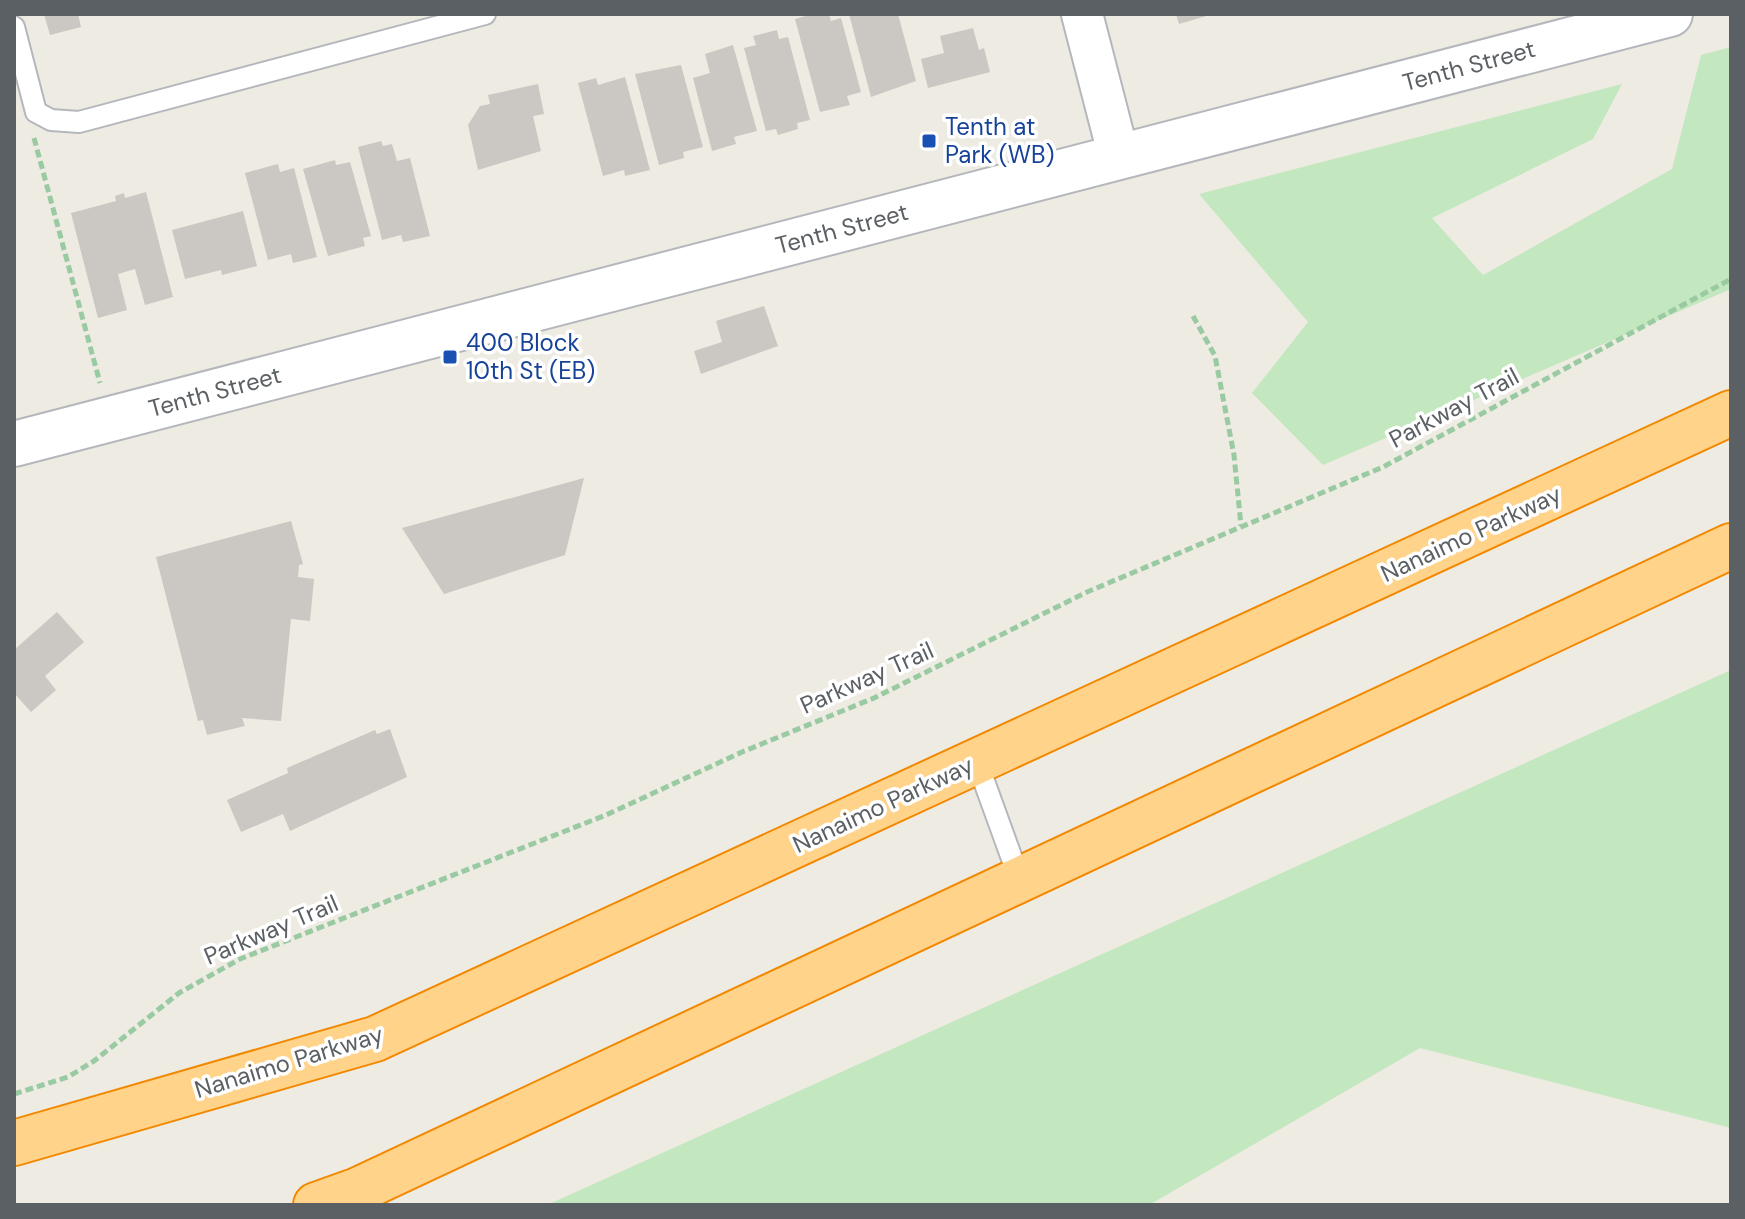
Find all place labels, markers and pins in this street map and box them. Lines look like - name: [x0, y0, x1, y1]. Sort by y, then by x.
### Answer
- place label: Tenth at Park (WB): [945, 111, 1054, 170]
- marker: Tenth at Park (WB): [920, 132, 938, 150]
- place label: 400 Block 10th St (EB): [466, 327, 595, 386]
- marker: 400 Block 10th St (EB): [441, 348, 459, 366]

